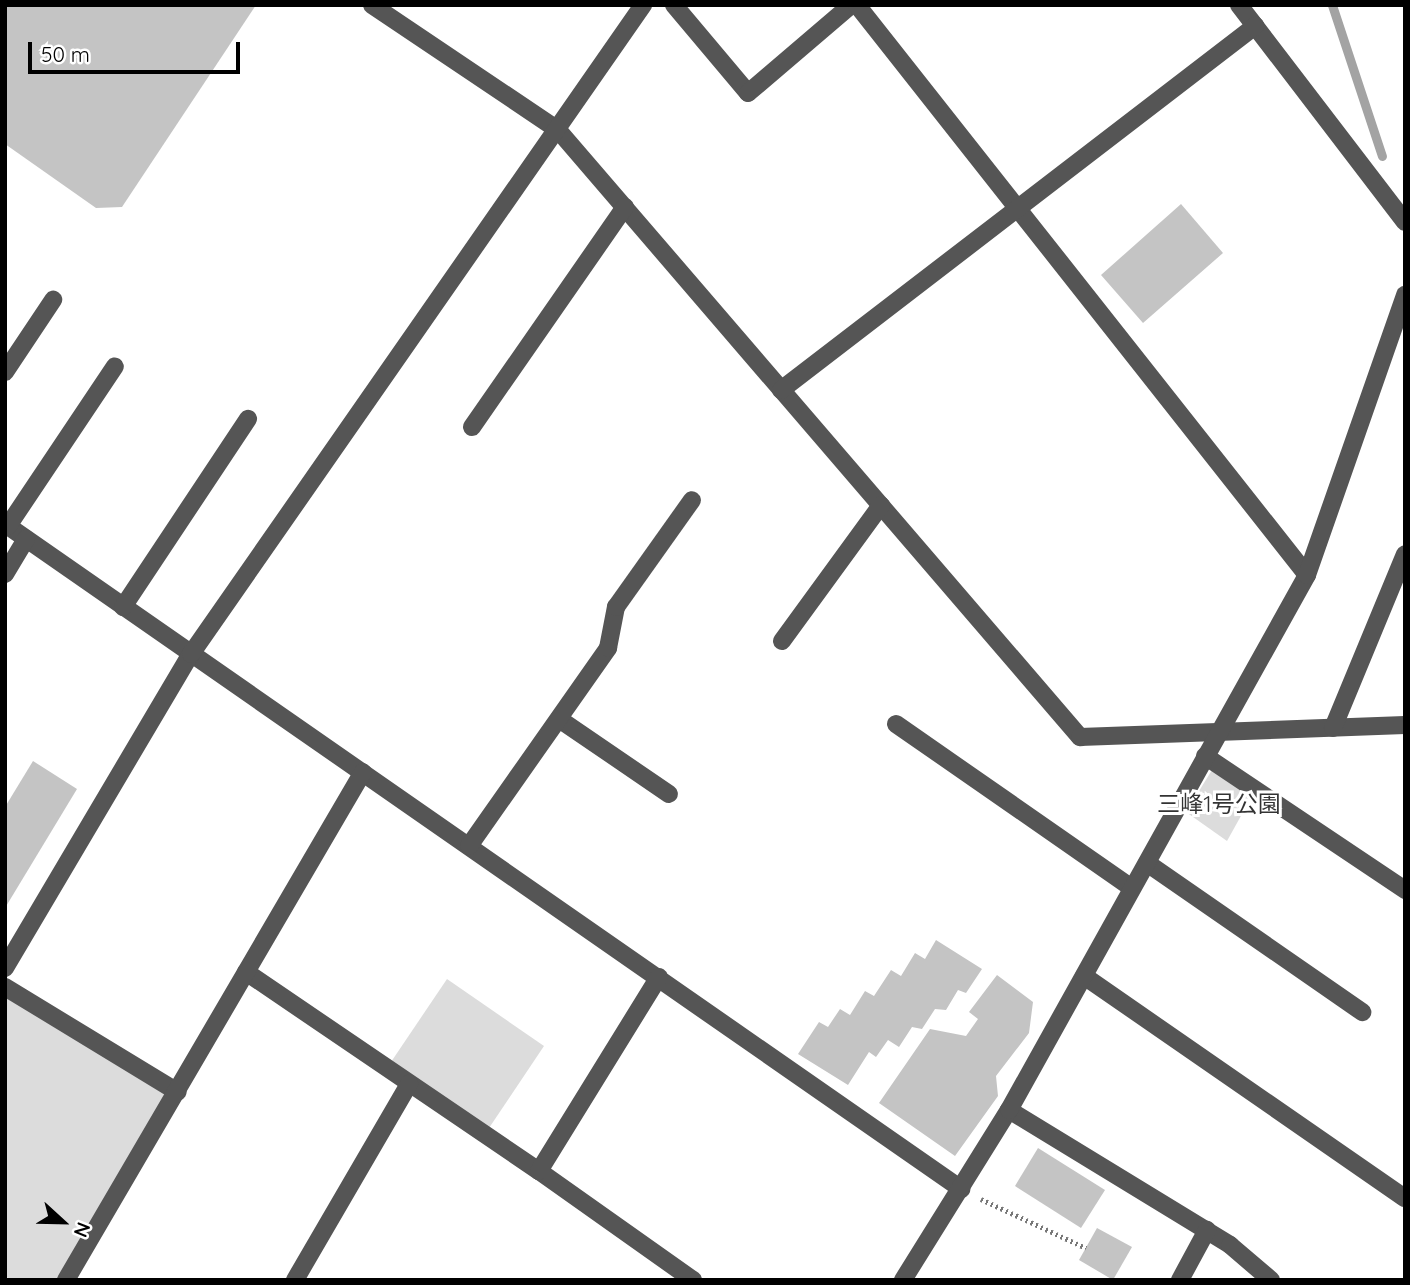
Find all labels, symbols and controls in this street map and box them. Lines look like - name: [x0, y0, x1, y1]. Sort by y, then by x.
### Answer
- scale bar: [32, 28, 243, 72]
- text: 50 m: [41, 41, 90, 67]
- park label: 三峰1号公園: [1157, 790, 1281, 818]
- north arrow: [28, 1187, 98, 1257]
- text: N: [69, 1219, 96, 1241]

